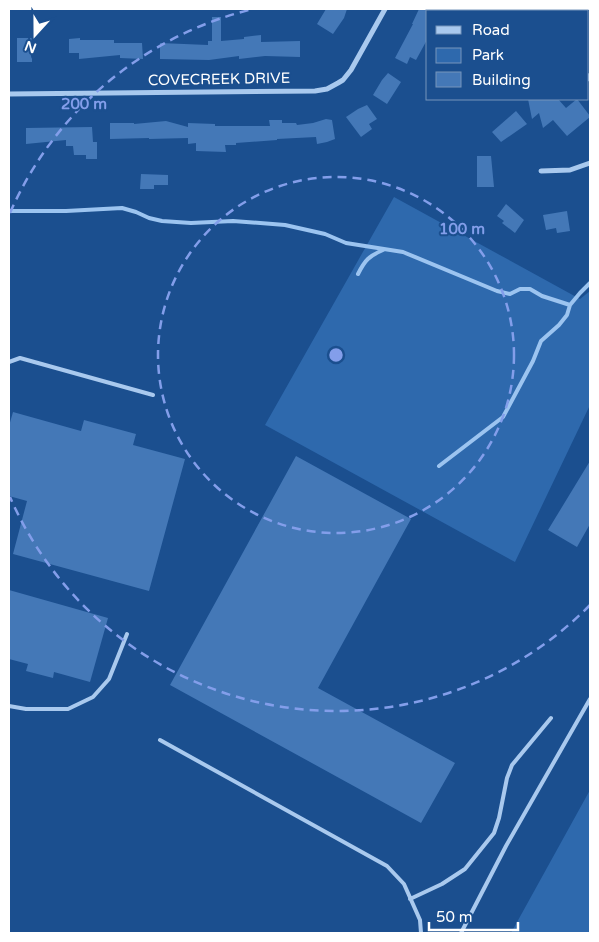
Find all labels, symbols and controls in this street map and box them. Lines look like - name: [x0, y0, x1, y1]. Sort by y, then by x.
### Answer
- north arrow: [10, 10, 60, 60]
- legend: [426, 10, 589, 100]
- text: Road: [472, 21, 510, 39]
- text: N: [22, 37, 39, 57]
- text: Park: [472, 46, 504, 64]
- street label: COVECREEK DRIVE: [148, 69, 290, 89]
- text: Building: [472, 71, 531, 89]
- text: 200 m: [61, 95, 107, 113]
- text: 100 m: [439, 220, 485, 238]
- centre of rings: [327, 346, 345, 364]
- scale bar: [429, 900, 518, 932]
- text: 50 m: [436, 908, 473, 926]

